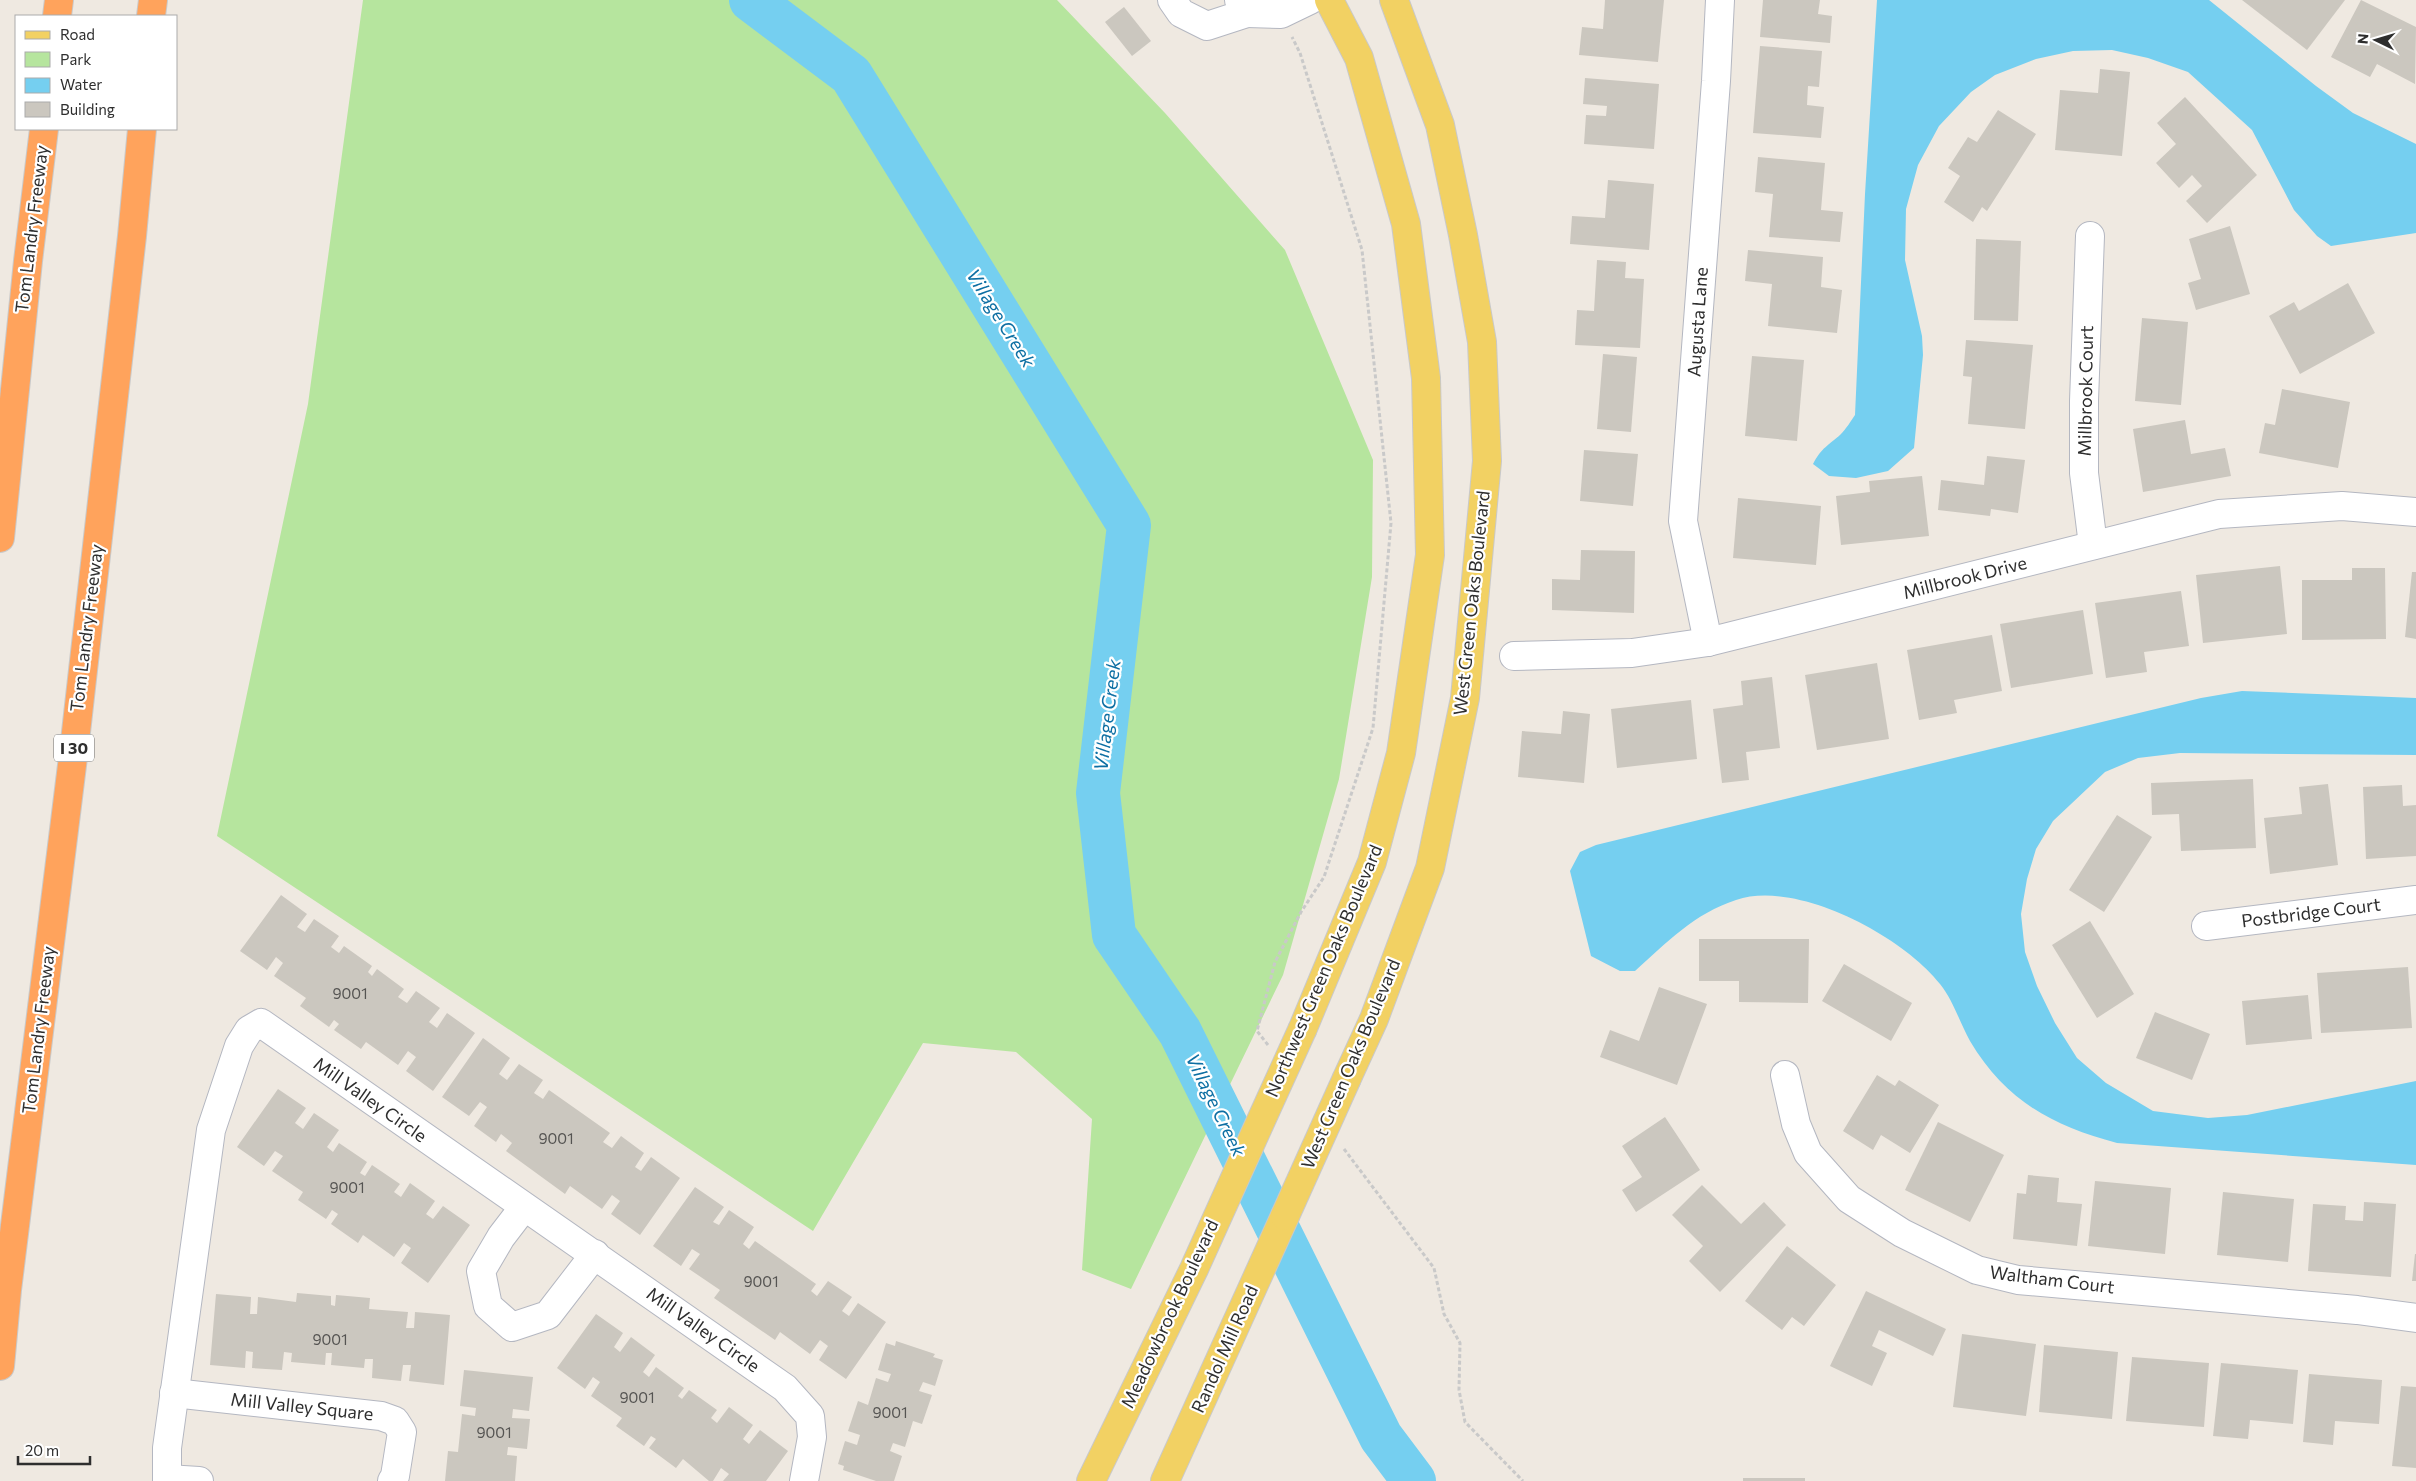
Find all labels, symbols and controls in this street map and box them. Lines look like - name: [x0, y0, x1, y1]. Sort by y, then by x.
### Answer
- legend: [15, 15, 178, 130]
- north arrow: [2351, 15, 2401, 65]
- text: Road: [60, 25, 95, 43]
- text: N: [2354, 33, 2371, 45]
- text: Park: [60, 50, 91, 68]
- text: Water: [60, 75, 102, 93]
- text: Building: [60, 100, 115, 118]
- street label: Tom Landry Freeway: [10, 144, 52, 314]
- water label: Village Creek: [962, 264, 1041, 372]
- street label: Augusta Lane: [1682, 266, 1712, 378]
- street label: Millbrook Court: [2073, 325, 2097, 457]
- street label: West Green Oaks Boulevard: [1448, 489, 1494, 716]
- street label: Tom Landry Freeway: [65, 543, 107, 713]
- street label: Millbrook Drive: [1901, 551, 2029, 603]
- water label: Village Creek: [1088, 657, 1125, 772]
- road number: I 30: [54, 734, 94, 761]
- street label: Northwest Green Oaks Boulevard: [1260, 841, 1386, 1100]
- street label: Postbridge Court: [2240, 893, 2382, 931]
- street label: Tom Landry Freeway: [17, 945, 59, 1115]
- street label: West Green Oaks Boulevard: [1296, 955, 1404, 1172]
- house number: 9001: [332, 984, 368, 1002]
- water label: Village Creek: [1182, 1049, 1252, 1161]
- street label: Mill Valley Circle: [310, 1052, 431, 1146]
- house number: 9001: [538, 1129, 574, 1147]
- house number: 9001: [329, 1178, 365, 1196]
- street label: Meadowbrook Boulevard: [1116, 1216, 1223, 1411]
- street label: Waltham Court: [1989, 1260, 2116, 1298]
- house number: 9001: [743, 1272, 779, 1290]
- street label: Randol Mill Road: [1186, 1281, 1262, 1416]
- street label: Mill Valley Circle: [643, 1282, 764, 1376]
- house number: 9001: [312, 1330, 348, 1348]
- street label: Mill Valley Square: [230, 1388, 375, 1424]
- house number: 9001: [619, 1388, 655, 1406]
- house number: 9001: [872, 1403, 908, 1421]
- house number: 9001: [476, 1423, 512, 1441]
- scale bar: [18, 1434, 90, 1466]
- text: 20 m: [25, 1441, 59, 1459]

